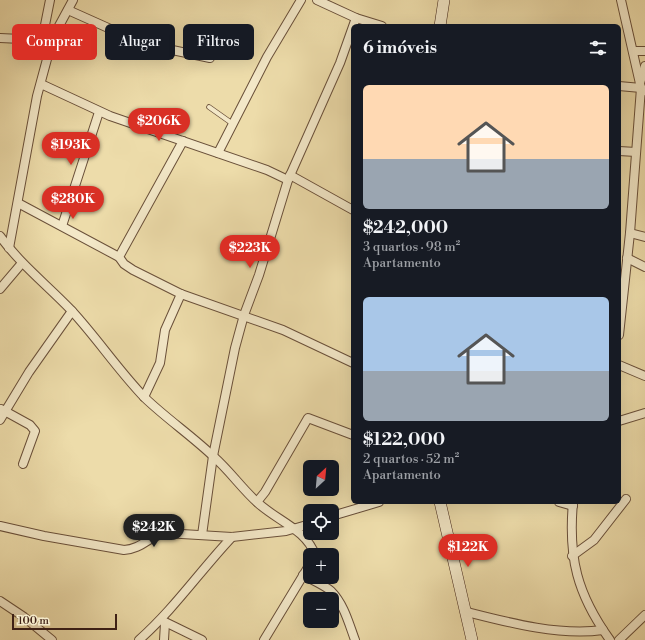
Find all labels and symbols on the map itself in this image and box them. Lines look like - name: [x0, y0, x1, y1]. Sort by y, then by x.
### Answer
- pin: $206K: [131, 108, 187, 142]
- pin: $193K: [43, 132, 99, 166]
- pin: $280K: [45, 186, 101, 220]
- pin: $223K: [222, 235, 278, 269]
- north arrow: [303, 460, 339, 496]
- pin: $242K: [126, 514, 182, 548]
- pin: $122K: [440, 534, 496, 568]
- scale bar: [12, 612, 117, 631]

